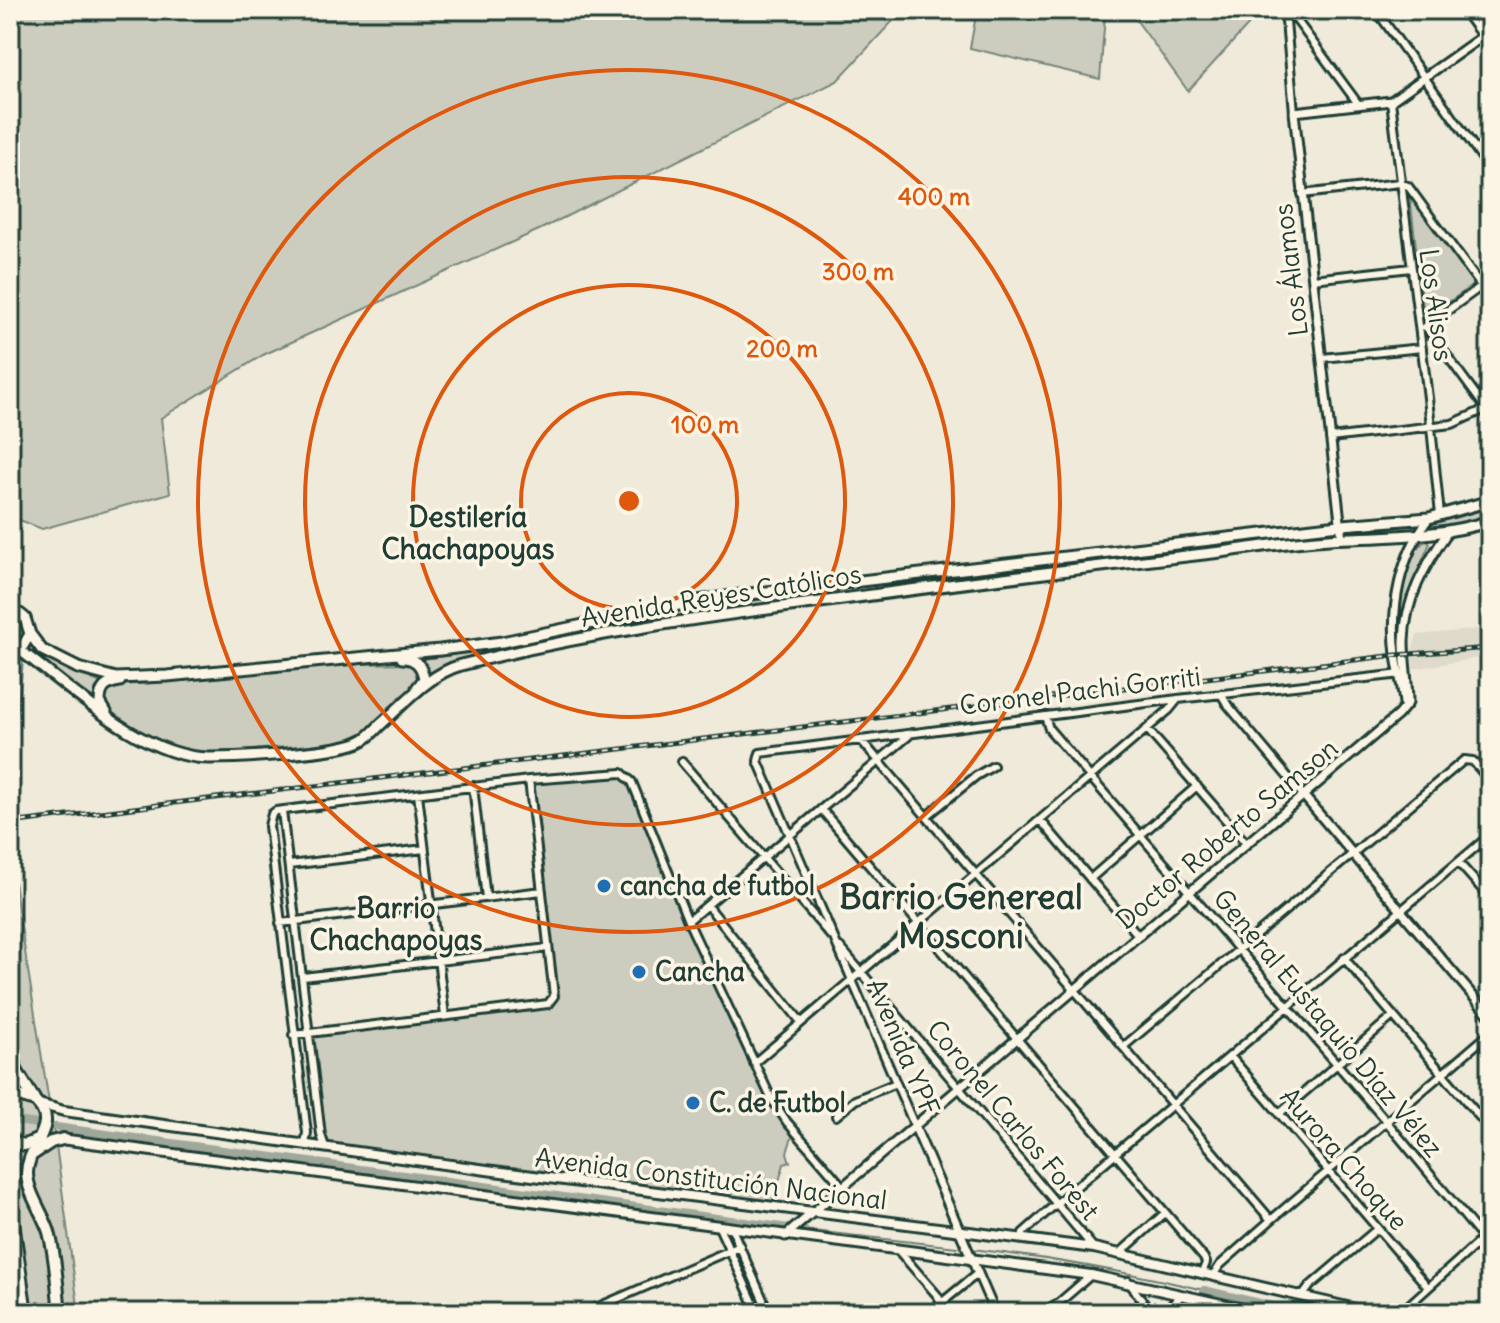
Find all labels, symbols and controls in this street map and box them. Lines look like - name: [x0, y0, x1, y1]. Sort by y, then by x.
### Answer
- text: 400 m: [898, 181, 970, 211]
- street label: Los Álamos: [1265, 202, 1315, 338]
- street label: Los Alisos: [1412, 247, 1461, 363]
- text: 300 m: [822, 256, 894, 286]
- text: 200 m: [746, 333, 818, 363]
- text: 100 m: [671, 409, 739, 439]
- centre of rings: [615, 487, 643, 515]
- district label: Destilería Chachapoyas: [381, 499, 555, 567]
- street label: Avenida Reyes Católicos: [578, 557, 863, 634]
- street label: Coronel Pachi Gorriti: [958, 659, 1202, 722]
- street label: Doctor Roberto Samson: [1109, 731, 1344, 936]
- place label: cancha de futbol: [620, 869, 815, 902]
- district label: Barrio Genereal Mosconi: [839, 875, 1083, 957]
- marker: cancha de futbol: [595, 877, 613, 895]
- street label: General Eustaquio Díaz Vélez: [1207, 882, 1450, 1163]
- district label: Barrio Chachapoyas: [309, 890, 483, 958]
- place label: Cancha: [655, 955, 745, 988]
- marker: Cancha: [630, 963, 648, 981]
- street label: Avenida YPF: [860, 974, 947, 1120]
- street label: Coronel Carlos Forest: [920, 1013, 1107, 1227]
- street label: Aurora Choque: [1273, 1081, 1415, 1237]
- place label: C. de Futbol: [709, 1086, 846, 1119]
- marker: C. de Futbol: [684, 1094, 702, 1112]
- street label: Avenida Constitución Nacional: [533, 1141, 889, 1216]

